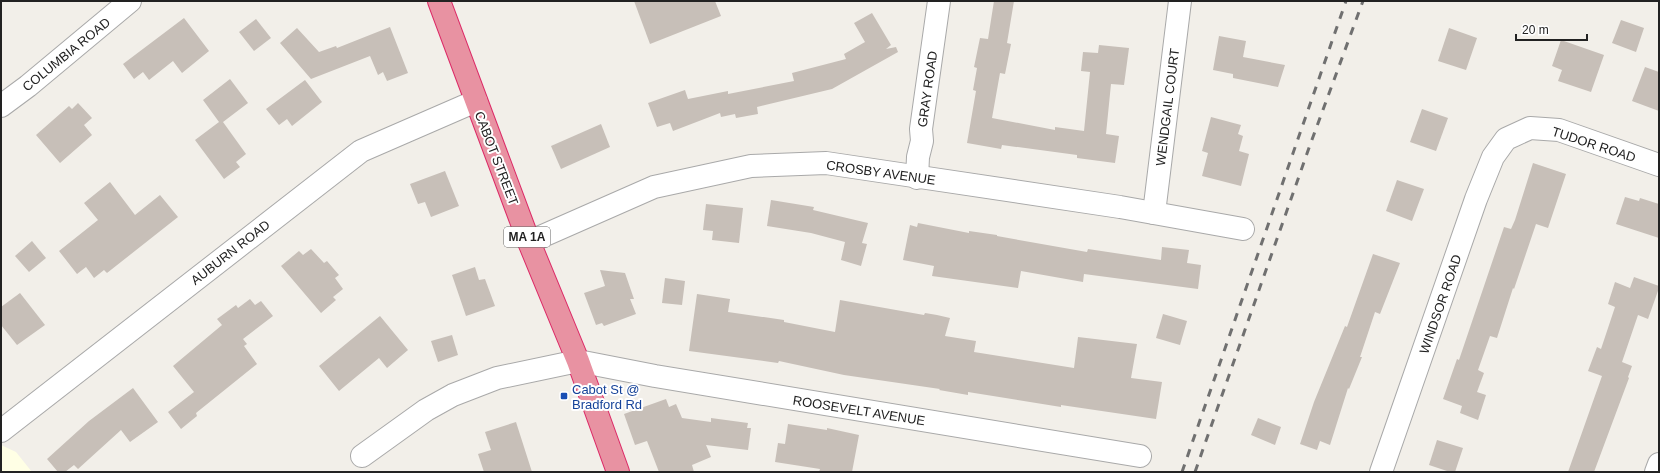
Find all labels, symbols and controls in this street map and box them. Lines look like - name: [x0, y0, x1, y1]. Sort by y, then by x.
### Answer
- street label: COLUMBIA ROAD: [19, 14, 113, 94]
- scale bar: [1516, 16, 1587, 42]
- text: 20 m: [1522, 23, 1549, 37]
- street label: WENDGAIL COURT: [1153, 47, 1182, 167]
- street label: GRAY ROAD: [915, 50, 940, 128]
- street label: CABOT STREET: [472, 109, 521, 207]
- street label: TUDOR ROAD: [1550, 124, 1638, 165]
- street label: CROSBY AVENUE: [825, 157, 937, 188]
- street label: AUBURN ROAD: [188, 217, 273, 288]
- road number: MA 1A: [504, 227, 550, 247]
- street label: WINDSOR ROAD: [1416, 253, 1464, 356]
- place label: Cabot St @ Bradford Rd: [572, 382, 642, 412]
- marker: Cabot St @ Bradford Rd: [559, 391, 569, 401]
- street label: ROOSEVELT AVENUE: [792, 393, 926, 428]

